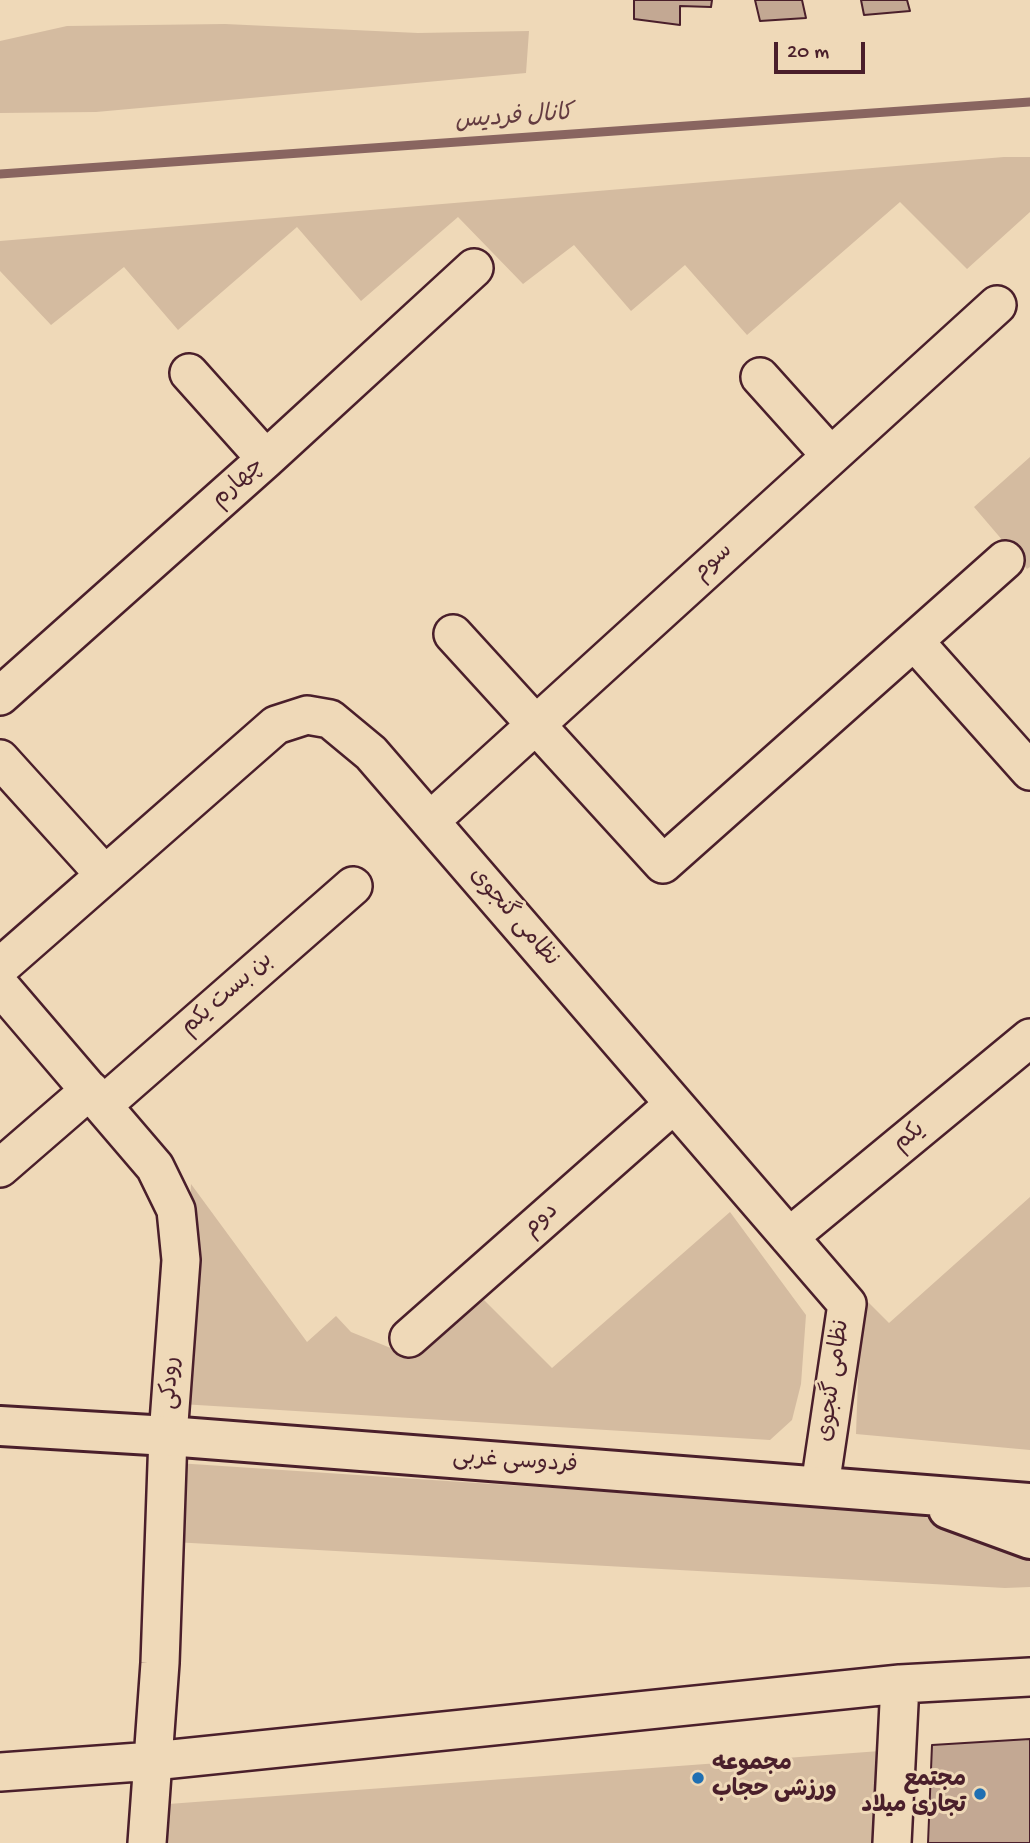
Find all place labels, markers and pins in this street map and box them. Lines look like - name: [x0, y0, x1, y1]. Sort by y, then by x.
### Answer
- place label: مجموعه ورزشی حجاب: [712, 1751, 837, 1805]
- place label: مجتمع تجاری میلاد: [861, 1767, 966, 1821]
- marker: مجموعه ورزشی حجاب: [690, 1770, 706, 1786]
- marker: مجتمع تجاری میلاد: [972, 1786, 988, 1802]

